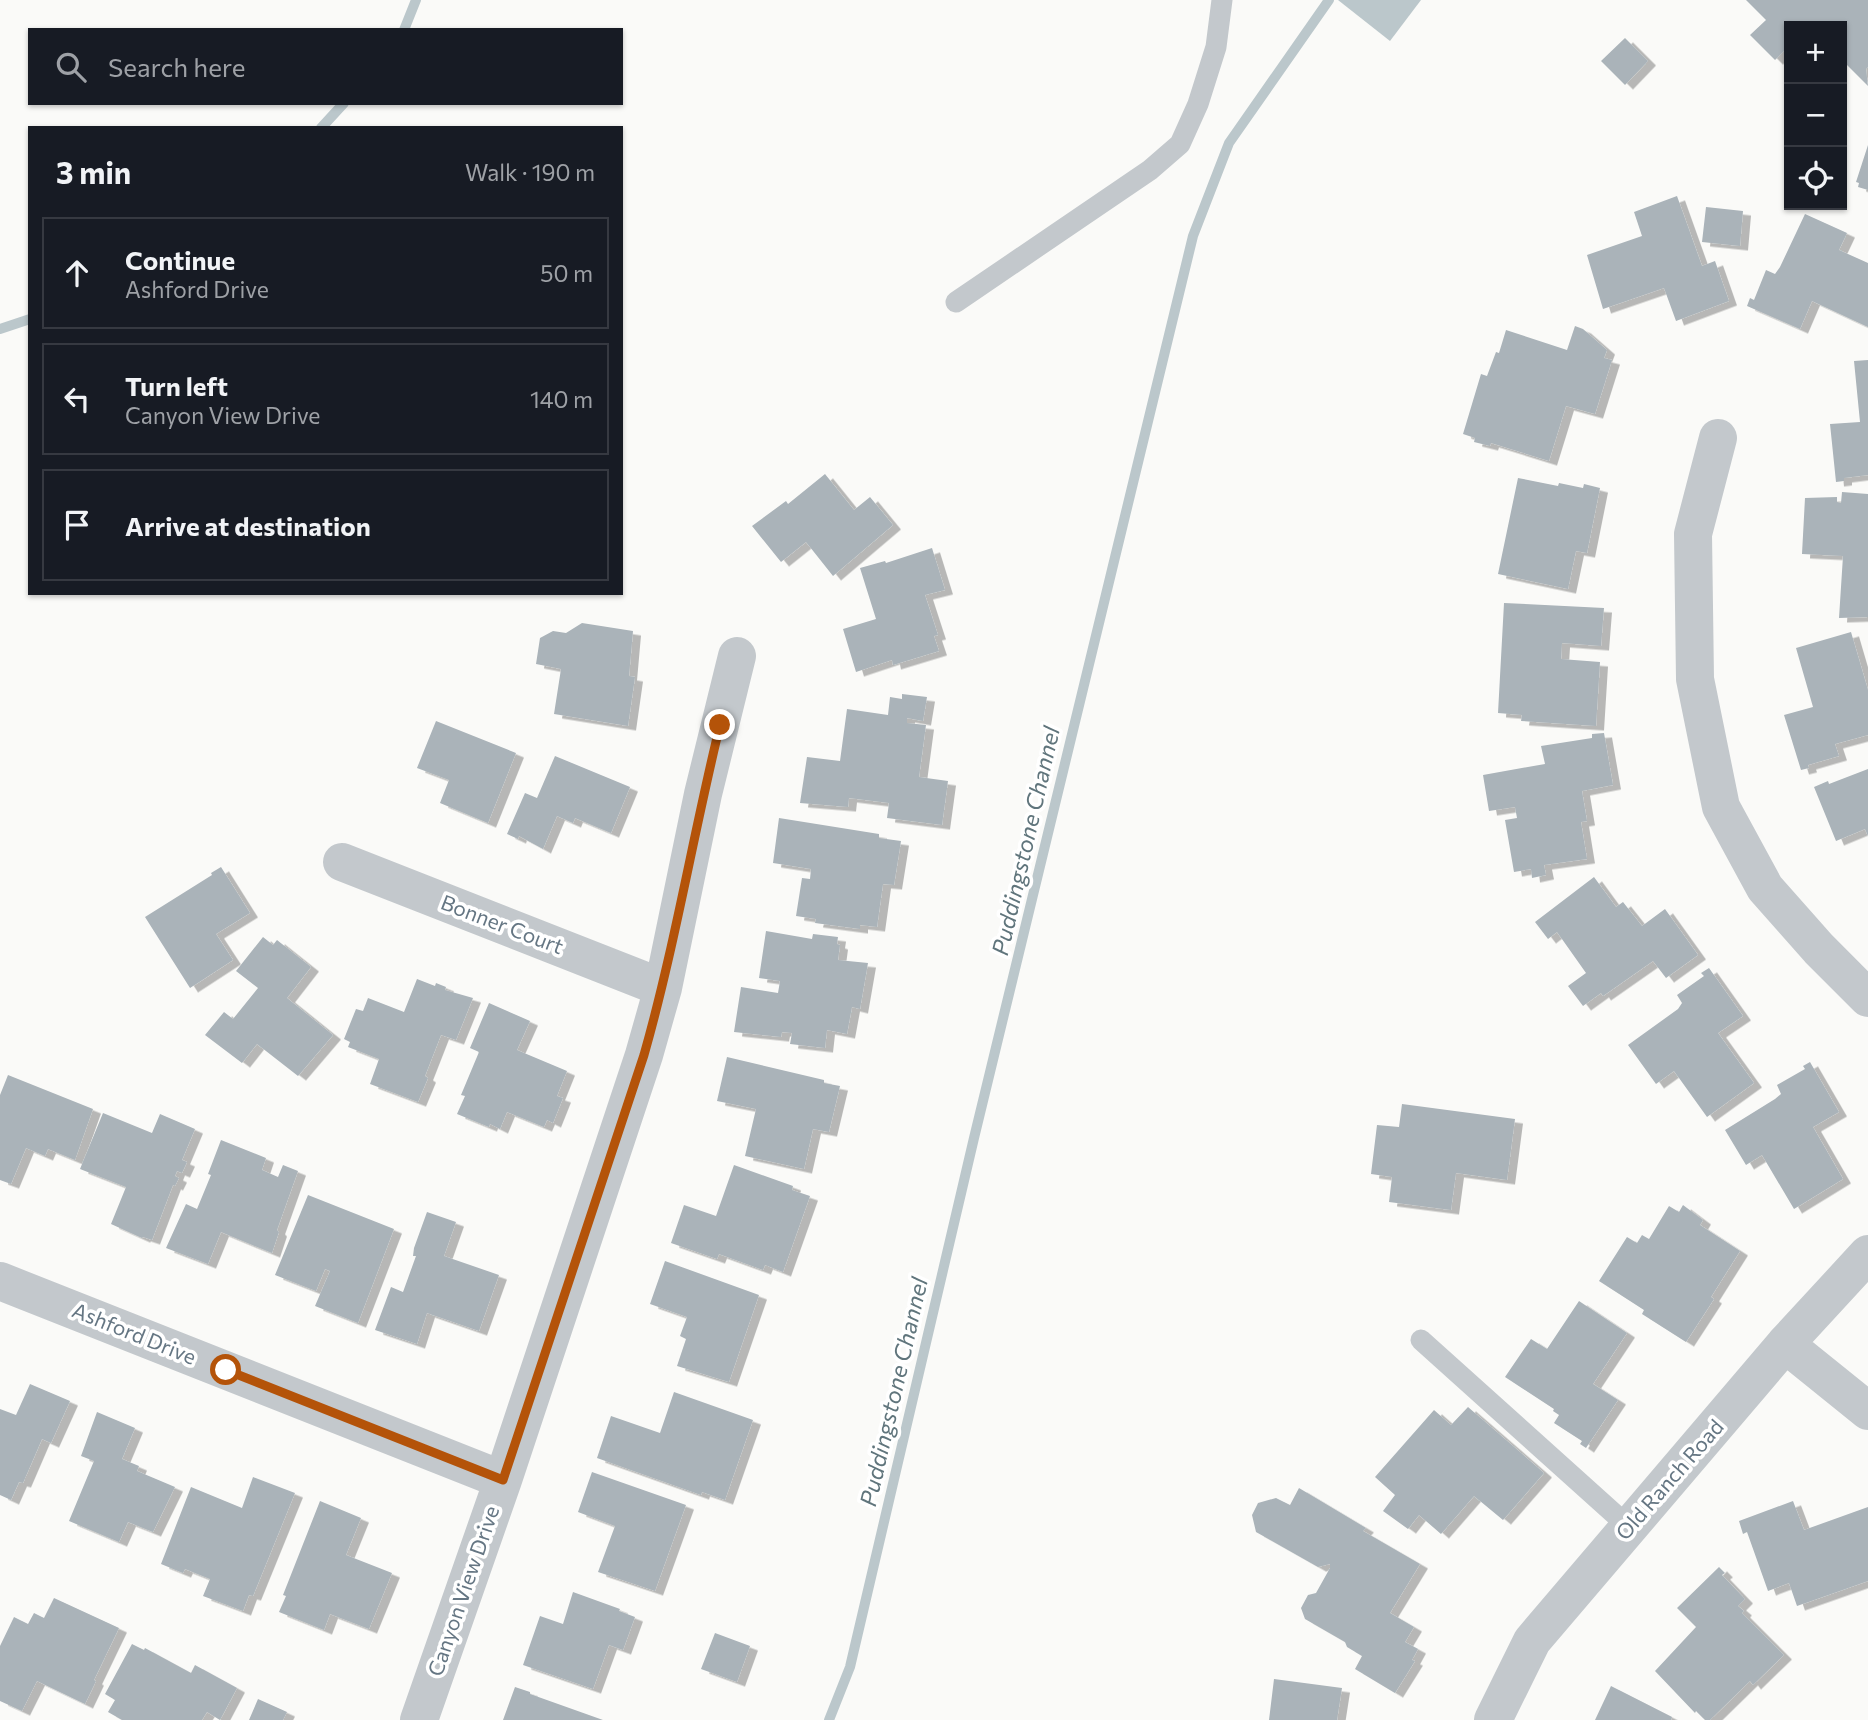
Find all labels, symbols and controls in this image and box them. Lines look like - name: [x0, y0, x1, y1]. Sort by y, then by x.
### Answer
- map controls: [1784, 21, 1847, 210]
- button: +: [1784, 21, 1847, 84]
- search box: [28, 28, 623, 105]
- icon: search: [52, 48, 90, 86]
- text: Search here: [108, 51, 246, 82]
- button: −: [1784, 84, 1847, 147]
- button: locate: [1784, 147, 1847, 210]
- text: 3 min: [56, 153, 131, 190]
- text: Walk · 190 m: [465, 158, 595, 186]
- text: Continue: [125, 244, 235, 275]
- icon: ahead: [58, 254, 96, 292]
- text: 50 m: [540, 259, 593, 287]
- text: Ashford Drive: [125, 275, 269, 303]
- text: Turn left: [125, 370, 228, 401]
- icon: left: [58, 380, 96, 418]
- text: 140 m: [530, 385, 593, 413]
- text: Canyon View Drive: [125, 401, 320, 429]
- icon: arrive: [58, 506, 96, 544]
- text: Arrive at destination: [125, 510, 371, 541]
- route end: [704, 709, 735, 740]
- water label: Puddingstone Channel: [985, 723, 1065, 958]
- street label: Bonner Court: [438, 889, 567, 958]
- water label: Puddingstone Channel: [853, 1274, 933, 1509]
- street label: Ashford Drive: [69, 1296, 200, 1369]
- route start: [210, 1354, 241, 1385]
- street label: Old Ranch Road: [1610, 1414, 1728, 1544]
- street label: Canyon View Drive: [422, 1502, 503, 1679]

